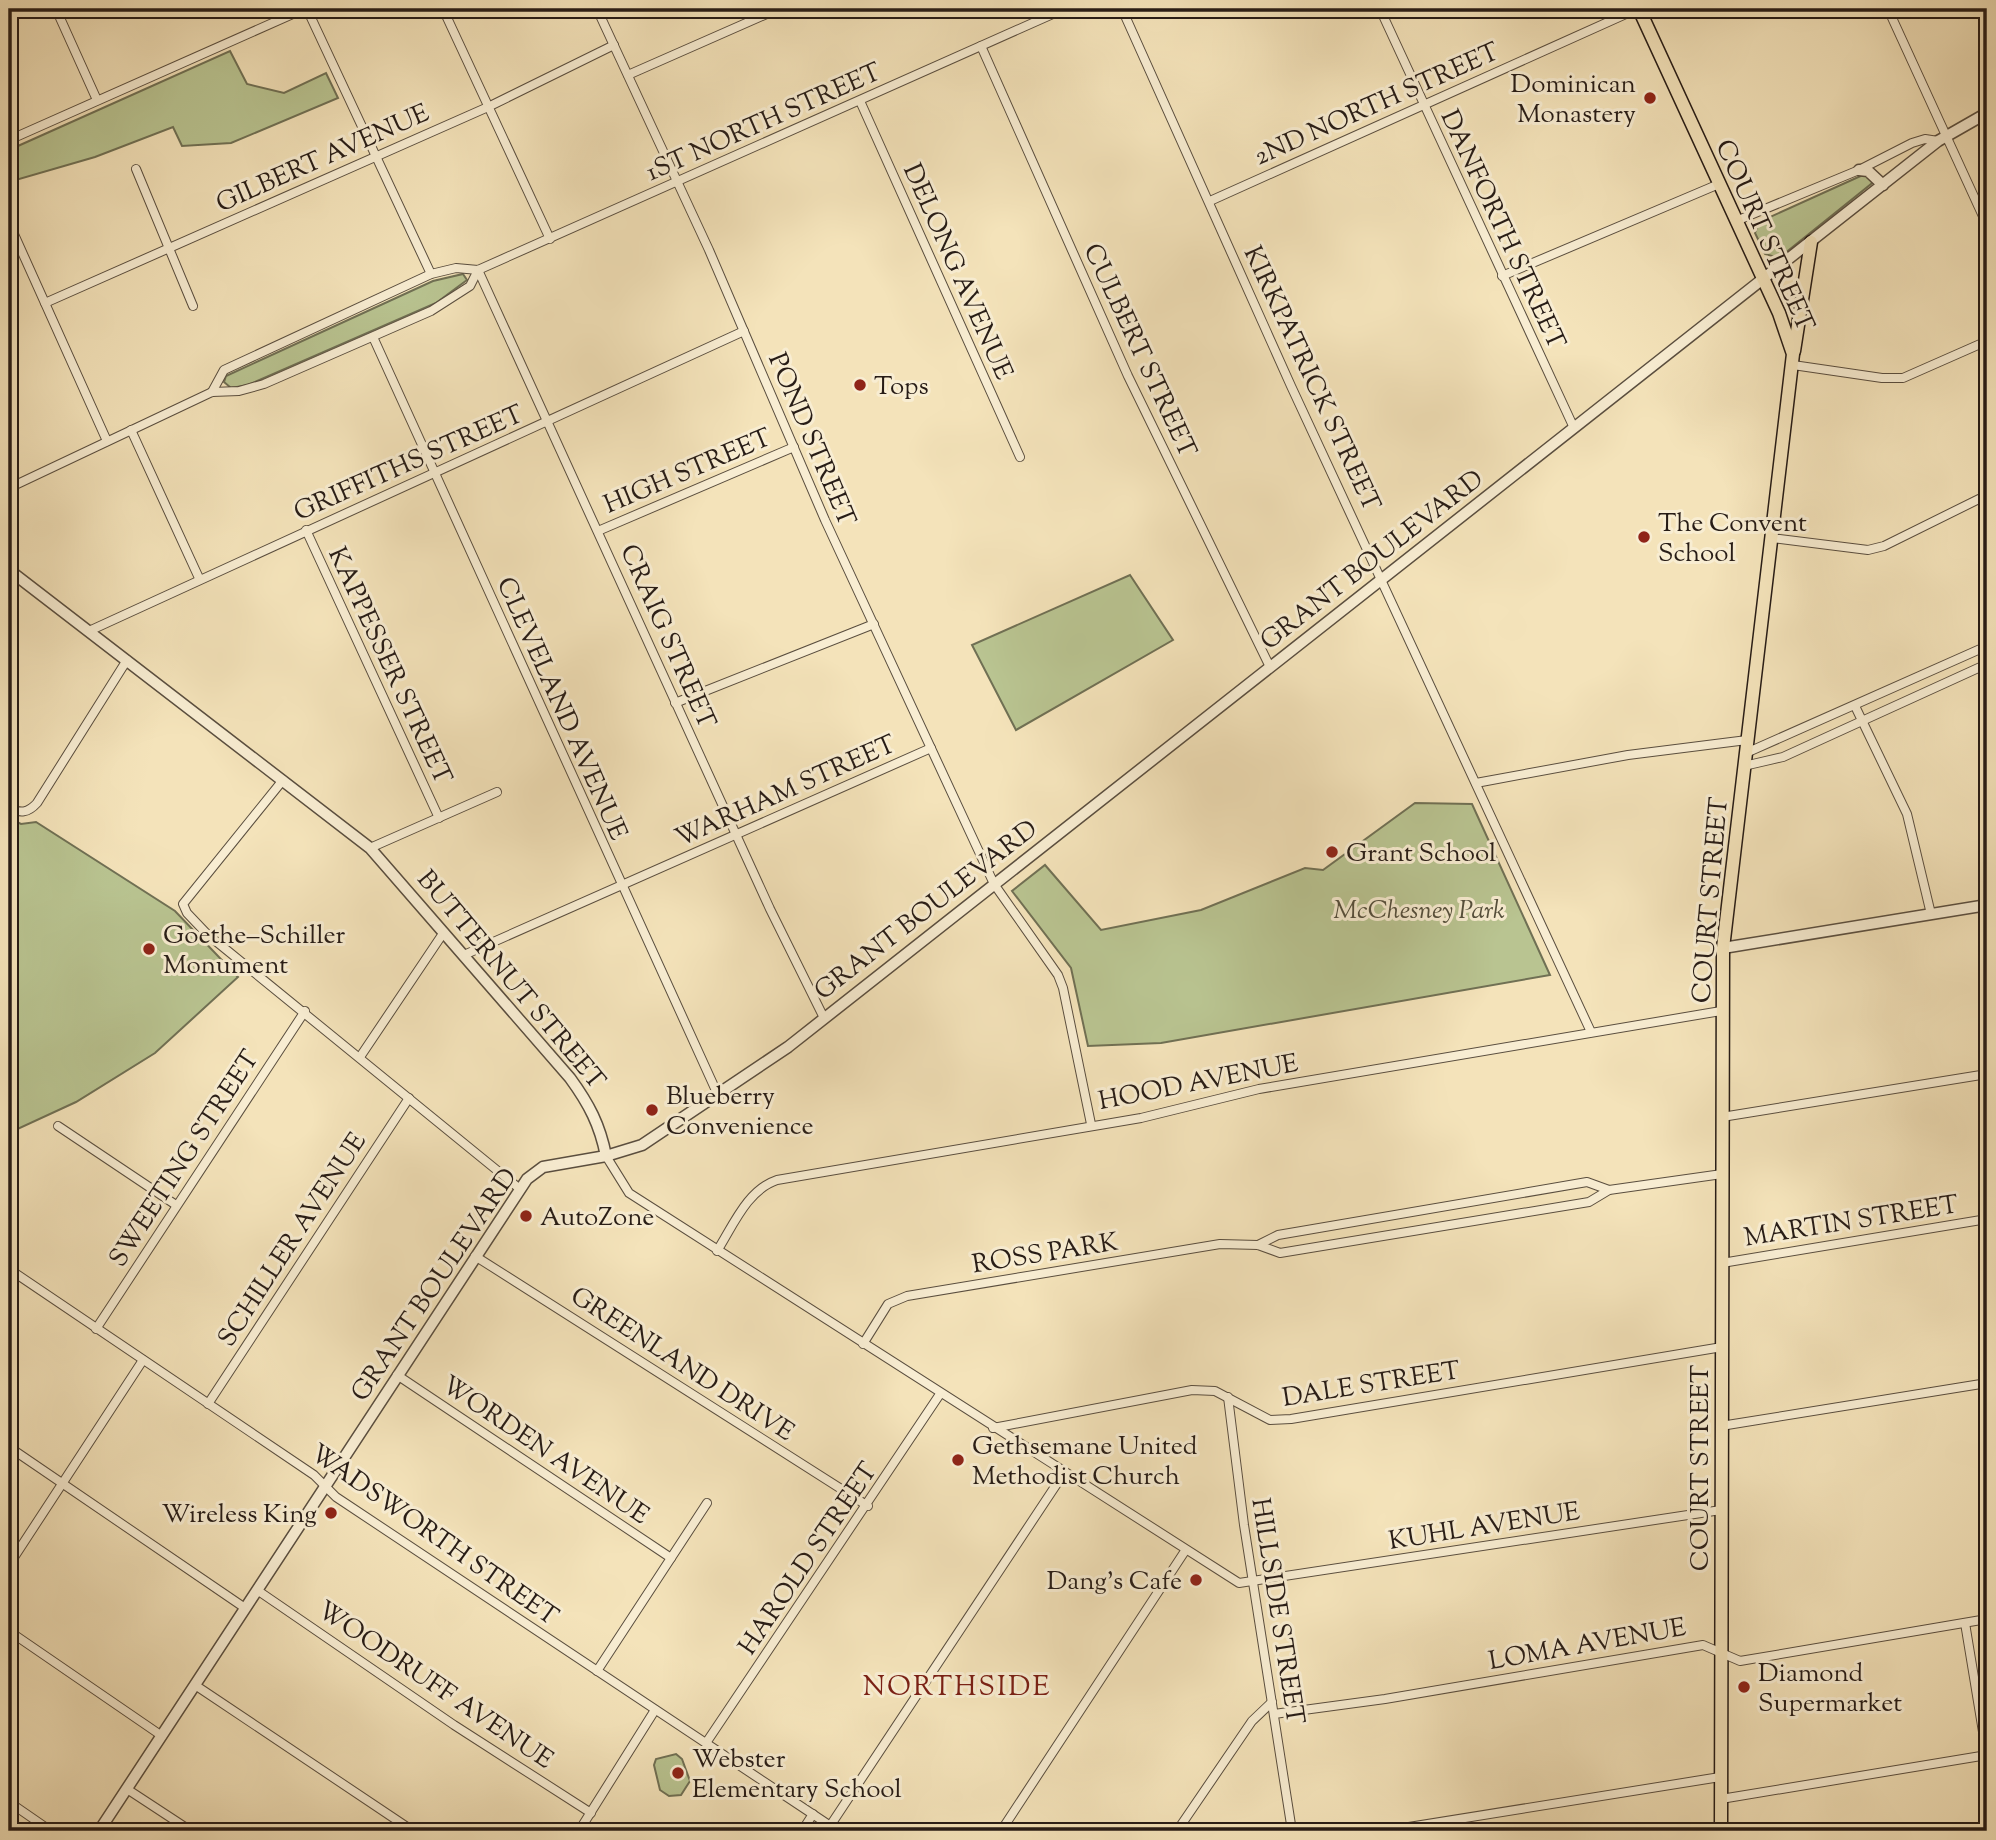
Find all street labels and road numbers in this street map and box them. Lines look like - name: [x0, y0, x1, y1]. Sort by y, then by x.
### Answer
- street label: 2ND NORTH STREET: [1249, 35, 1506, 176]
- street label: 1ST NORTH STREET: [640, 55, 888, 192]
- street label: GILBERT AVENUE: [211, 96, 436, 223]
- street label: DANFORTH STREET: [1430, 104, 1574, 356]
- street label: COURT STREET: [1705, 134, 1823, 338]
- street label: DELONG AVENUE: [892, 158, 1021, 386]
- street label: CULBERT STREET: [1073, 238, 1205, 464]
- street label: KIRKPATRICK STREET: [1233, 240, 1389, 518]
- street label: POND STREET: [757, 347, 864, 533]
- street label: GRIFFITHS STREET: [288, 397, 530, 532]
- street label: HIGH STREET: [599, 420, 777, 524]
- street label: GRANT BOULEVARD: [1253, 462, 1492, 660]
- street label: CRAIG STREET: [610, 539, 724, 735]
- street label: KAPPESSER STREET: [317, 541, 460, 791]
- street label: CLEVELAND AVENUE: [486, 572, 636, 847]
- street label: WARHAM STREET: [670, 727, 902, 858]
- street label: COURT STREET: [1684, 796, 1739, 1005]
- street label: GRANT BOULEVARD: [807, 812, 1046, 1010]
- street label: BUTTERNUT STREET: [407, 863, 613, 1098]
- street label: SWEETING STREET: [101, 1044, 269, 1275]
- street label: HOOD AVENUE: [1095, 1046, 1302, 1121]
- street label: SCHILLER AVENUE: [210, 1126, 376, 1355]
- street label: GRANT BOULEVARD: [343, 1161, 527, 1409]
- street label: MARTIN STREET: [1742, 1187, 1961, 1258]
- street label: ROSS PARK: [970, 1225, 1121, 1284]
- street label: GREENLAND DRIVE: [562, 1279, 801, 1452]
- street label: DALE STREET: [1280, 1353, 1463, 1418]
- street label: COURT STREET: [1683, 1365, 1720, 1571]
- street label: WORDEN AVENUE: [433, 1368, 656, 1535]
- street label: WADSWORTH STREET: [302, 1436, 565, 1636]
- street label: HAROLD STREET: [731, 1455, 888, 1663]
- street label: KUHL AVENUE: [1386, 1494, 1583, 1561]
- street label: HILLSIDE STREET: [1240, 1496, 1313, 1727]
- street label: WOODRUFF AVENUE: [309, 1593, 560, 1779]
- street label: LOMA AVENUE: [1486, 1610, 1689, 1681]

